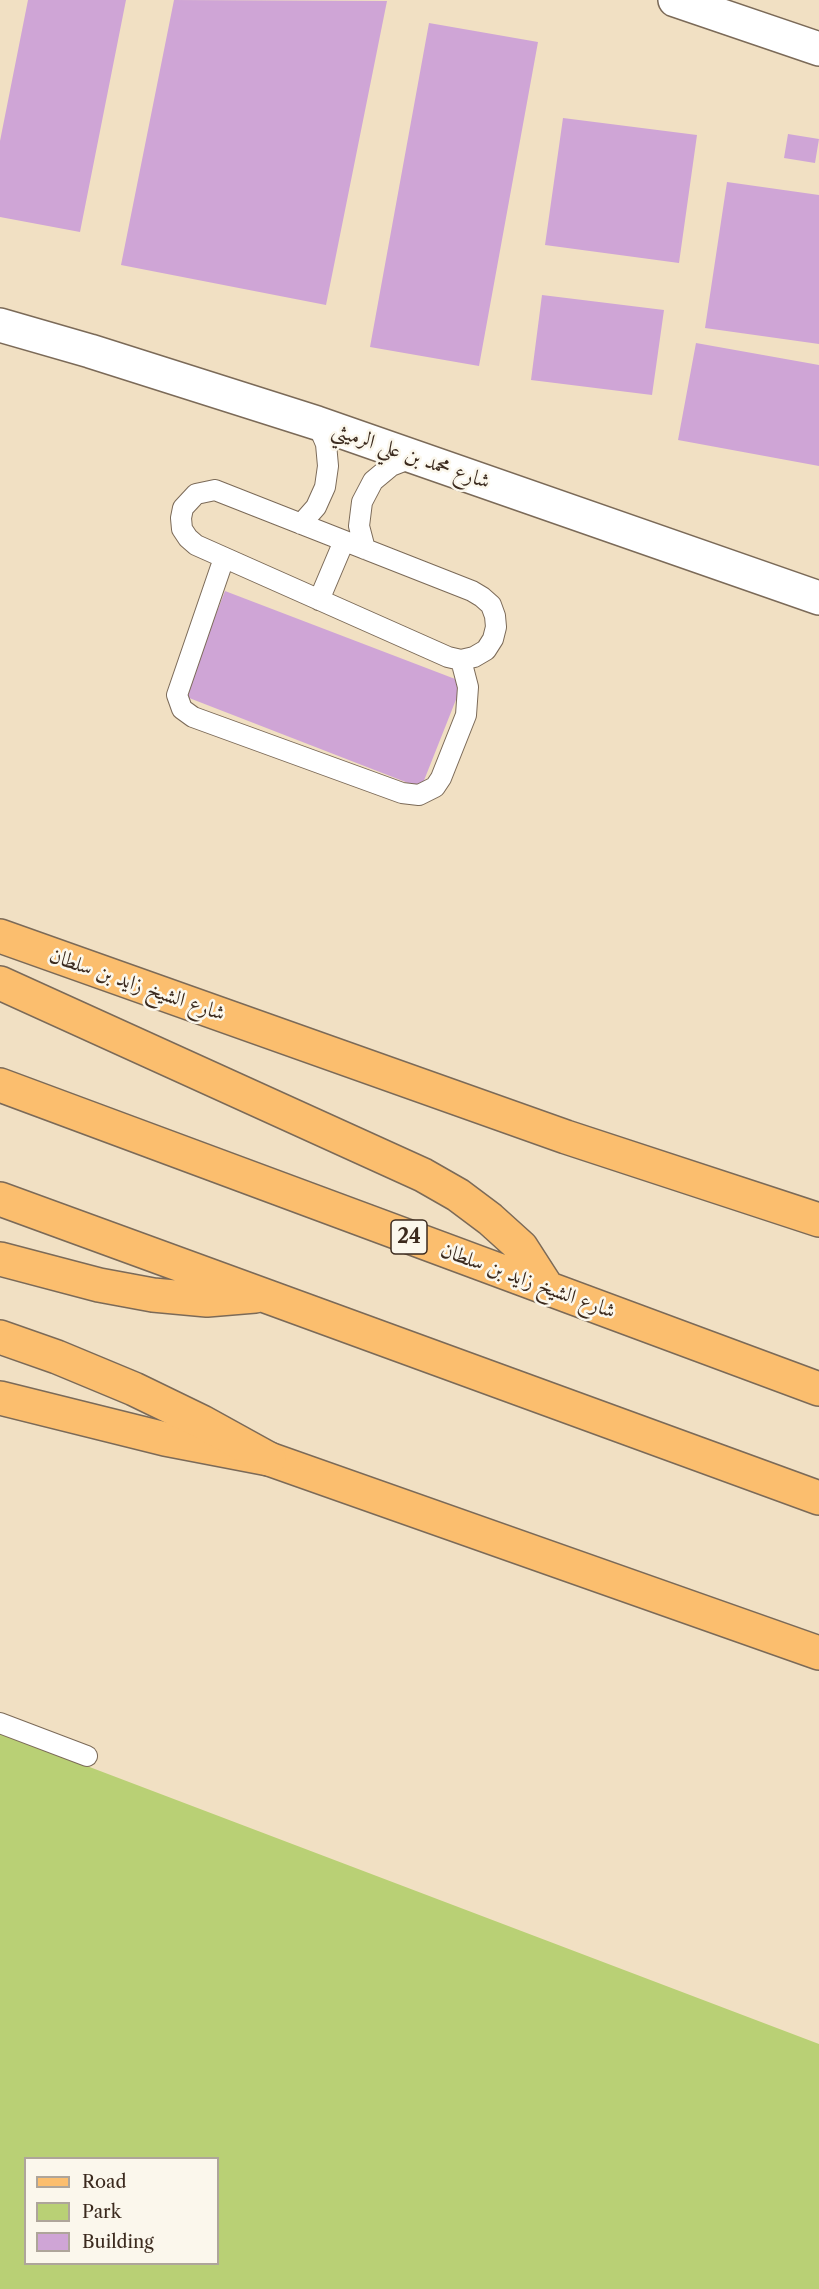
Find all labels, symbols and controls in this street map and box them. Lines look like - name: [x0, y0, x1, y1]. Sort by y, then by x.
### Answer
- street label: شارع محمد بن علي الرميثي: [329, 417, 493, 495]
- street label: شارع الشيخ زايد بن سلطان: [46, 943, 228, 1027]
- road number: 24: [391, 1220, 427, 1254]
- street label: شارع الشيخ زايد بن سلطان: [437, 1238, 619, 1324]
- legend: [24, 2157, 219, 2265]
- text: Road: [82, 2171, 127, 2193]
- text: Park: [82, 2201, 121, 2223]
- text: Building: [82, 2231, 154, 2253]

